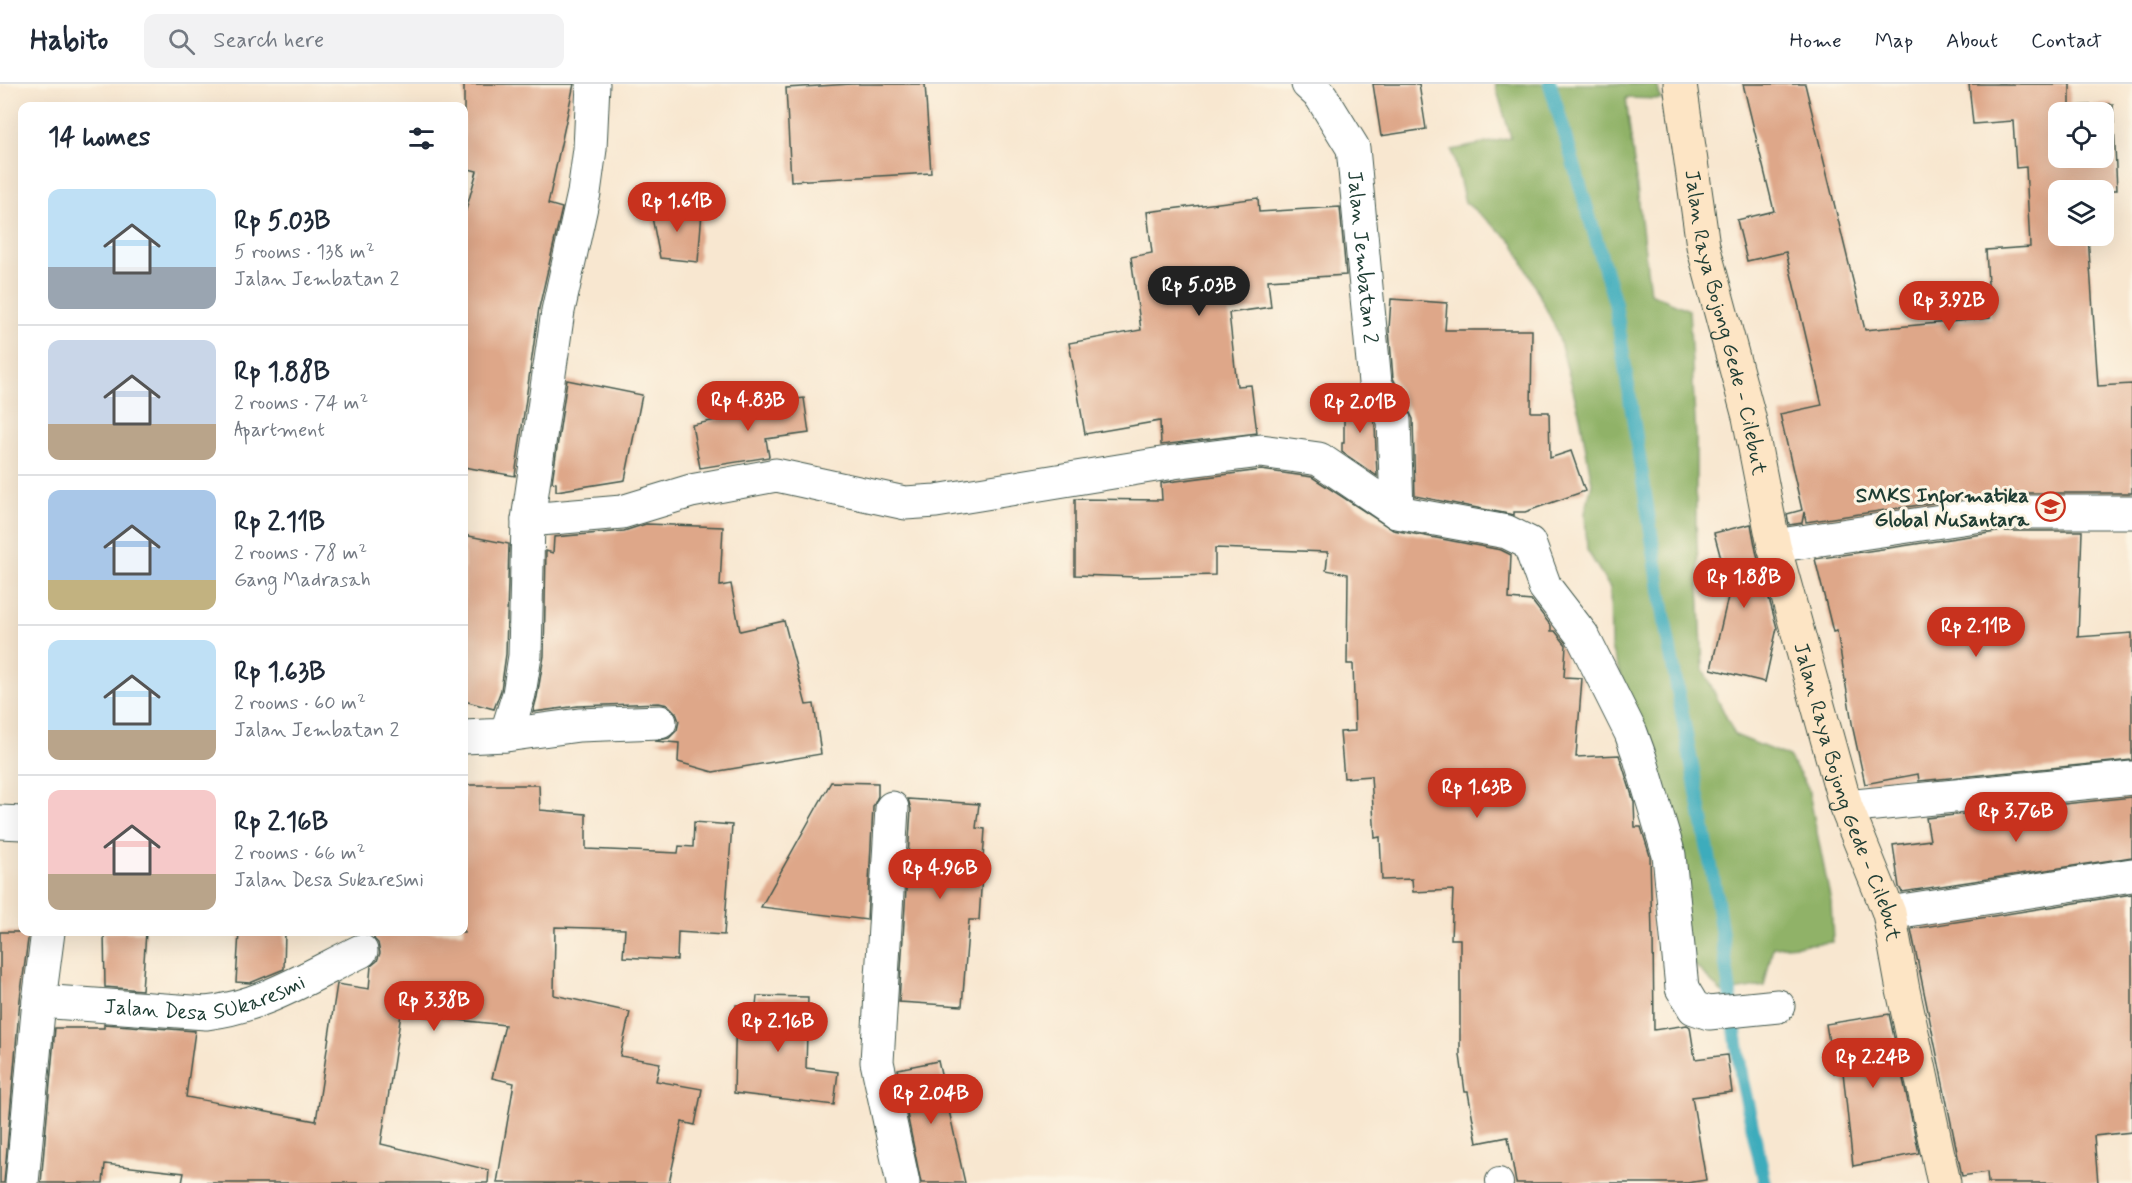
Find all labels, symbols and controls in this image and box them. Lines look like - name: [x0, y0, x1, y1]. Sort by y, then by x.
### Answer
- search box: [144, 14, 564, 68]
- text: Habito: [30, 23, 108, 60]
- icon: search: [165, 25, 198, 58]
- text: Search here: [213, 27, 324, 55]
- text: Home: [1790, 27, 1842, 55]
- text: Map: [1875, 27, 1913, 55]
- text: About: [1946, 27, 1998, 55]
- text: Contact: [2031, 27, 2102, 55]
- map controls: [2048, 102, 2114, 246]
- button: locate: [2048, 102, 2114, 168]
- text: 14 homes: [48, 121, 150, 155]
- icon: filters: [405, 122, 438, 155]
- street label: Jalan Raya Bojong Gede - Cilebut: [1677, 168, 1773, 478]
- street label: Jalan Jembatan 2: [1340, 169, 1384, 345]
- button: layers: [2048, 180, 2114, 246]
- pin: Rp 1.61B: [615, 182, 739, 233]
- text: Rp 1.61B: [642, 188, 712, 215]
- text: Rp 5.03B: [234, 205, 331, 239]
- icon: home: [96, 213, 168, 285]
- text: 5 rooms · 138 m²: [234, 239, 375, 266]
- text: Jalan Jembatan 2: [234, 266, 399, 293]
- pin: Rp 5.03B: [1137, 266, 1261, 317]
- text: Rp 5.03B: [1162, 272, 1236, 299]
- pin: Rp 3.92B: [1887, 281, 2011, 332]
- text: Rp 3.92B: [1913, 287, 1985, 314]
- text: Rp 1.88B: [234, 356, 330, 390]
- icon: home: [96, 364, 168, 436]
- pin: Rp 4.83B: [686, 381, 810, 432]
- pin: Rp 2.01B: [1298, 383, 1422, 434]
- text: Rp 4.83B: [711, 387, 785, 414]
- text: Rp 2.01B: [1324, 389, 1396, 416]
- text: 2 rooms · 74 m²: [234, 390, 368, 417]
- text: Apartment: [234, 417, 325, 444]
- place label: SMKS Informatika Global Nusantara: [1856, 482, 2030, 534]
- school or university icon: SMKS Informatika Global Nusantara: [2034, 491, 2066, 523]
- text: Rp 2.11B: [234, 506, 325, 540]
- icon: home: [96, 514, 168, 586]
- text: 2 rooms · 78 m²: [234, 540, 367, 567]
- pin: Rp 1.88B: [1682, 558, 1806, 609]
- text: Rp 1.88B: [1707, 564, 1781, 591]
- text: Gang Madrasah: [234, 567, 371, 594]
- pin: Rp 2.11B: [1914, 607, 2038, 658]
- text: Rp 2.11B: [1941, 613, 2011, 640]
- street label: Jalan Raya Bojong Gede - Cilebut: [1786, 639, 1907, 944]
- text: Rp 1.63B: [234, 656, 325, 690]
- icon: home: [96, 664, 168, 736]
- text: 2 rooms · 60 m²: [234, 690, 366, 717]
- text: Jalan Jembatan 2: [234, 717, 399, 744]
- pin: Rp 1.63B: [1415, 768, 1539, 819]
- text: Rp 1.63B: [1442, 774, 1512, 801]
- pin: Rp 3.76B: [1954, 792, 2078, 843]
- text: Rp 3.76B: [1979, 798, 2053, 825]
- text: Rp 2.16B: [234, 806, 328, 840]
- icon: home: [96, 814, 168, 886]
- text: 2 rooms · 66 m²: [234, 840, 365, 867]
- pin: Rp 4.96B: [878, 849, 1002, 900]
- text: Rp 4.96B: [902, 855, 978, 882]
- text: Jalan Desa Sukaresmi: [234, 867, 424, 894]
- street label: Jalan Desa SUkaresmi: [103, 969, 310, 1028]
- pin: Rp 3.38B: [372, 981, 496, 1032]
- text: Rp 3.38B: [398, 987, 470, 1014]
- pin: Rp 2.16B: [716, 1002, 840, 1053]
- text: Rp 2.16B: [742, 1008, 814, 1035]
- pin: Rp 2.24B: [1811, 1038, 1935, 1089]
- text: Rp 2.24B: [1836, 1044, 1910, 1071]
- pin: Rp 2.04B: [869, 1074, 993, 1125]
- text: Rp 2.04B: [893, 1080, 969, 1107]

